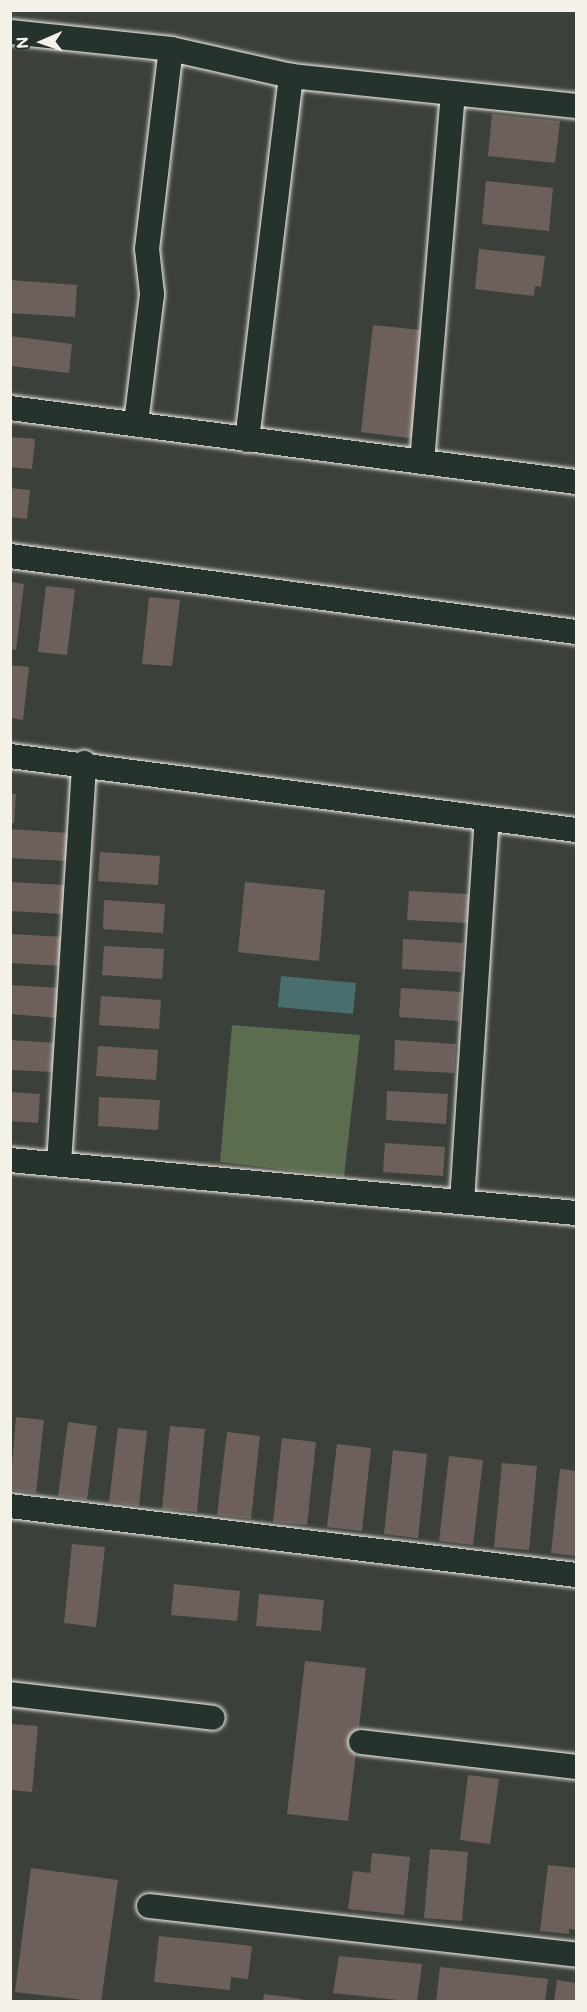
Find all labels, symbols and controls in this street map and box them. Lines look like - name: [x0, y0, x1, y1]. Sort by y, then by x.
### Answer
- north arrow: [12, 12, 72, 72]
- text: N: [14, 36, 33, 49]

